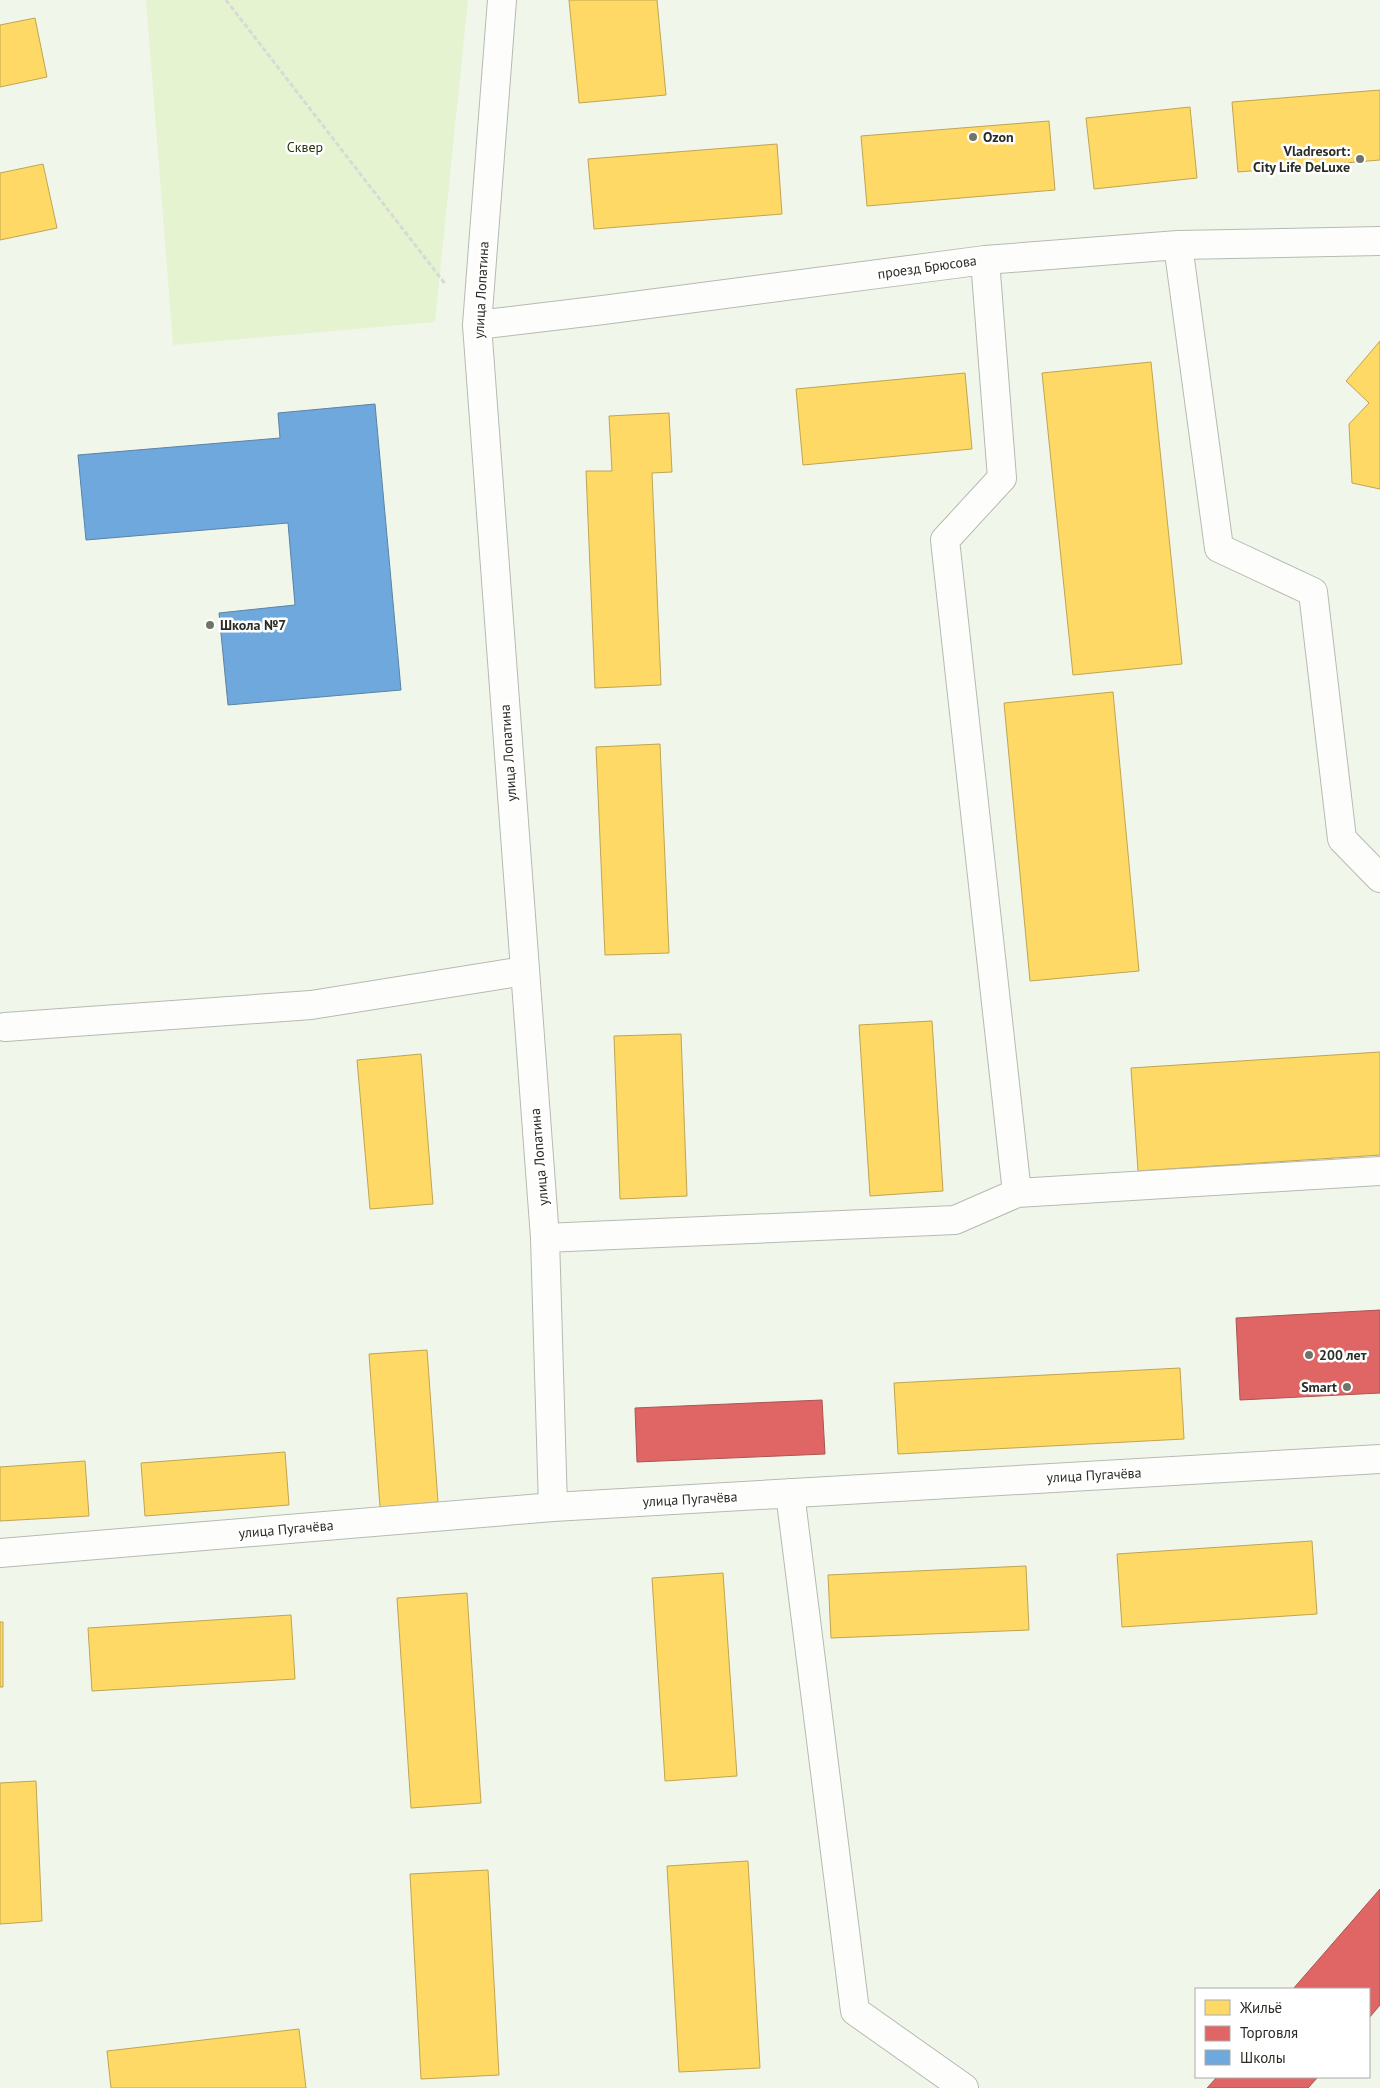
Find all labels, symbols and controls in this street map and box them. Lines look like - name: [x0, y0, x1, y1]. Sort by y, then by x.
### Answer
- place label: Ozon: [983, 128, 1014, 146]
- marker: Ozon: [967, 131, 979, 143]
- park label: Сквер: [287, 138, 323, 156]
- place label: Vladresort: City Life DeLuxe: [1253, 142, 1350, 176]
- marker: Vladresort: City Life DeLuxe: [1354, 153, 1366, 165]
- street label: улица Лопатина: [469, 241, 493, 339]
- street label: проезд Брюсова: [876, 251, 978, 283]
- place label: Школа №7: [220, 616, 286, 634]
- marker: Школа №7: [204, 619, 216, 631]
- street label: улица Лопатина: [496, 704, 520, 802]
- street label: улица Лопатина: [526, 1108, 552, 1206]
- place label: 200 лет: [1319, 1346, 1367, 1364]
- marker: 200 лет: [1303, 1349, 1315, 1361]
- place label: Smart: [1301, 1378, 1337, 1396]
- marker: Smart: [1341, 1381, 1353, 1393]
- street label: улица Пугачёва: [1046, 1464, 1142, 1486]
- street label: улица Пугачёва: [642, 1488, 738, 1510]
- street label: улица Пугачёва: [238, 1516, 334, 1542]
- legend: [1195, 1988, 1370, 2078]
- text: Жильё: [1239, 1998, 1282, 2017]
- text: Торговля: [1240, 2023, 1298, 2042]
- text: Школы: [1240, 2048, 1286, 2067]

